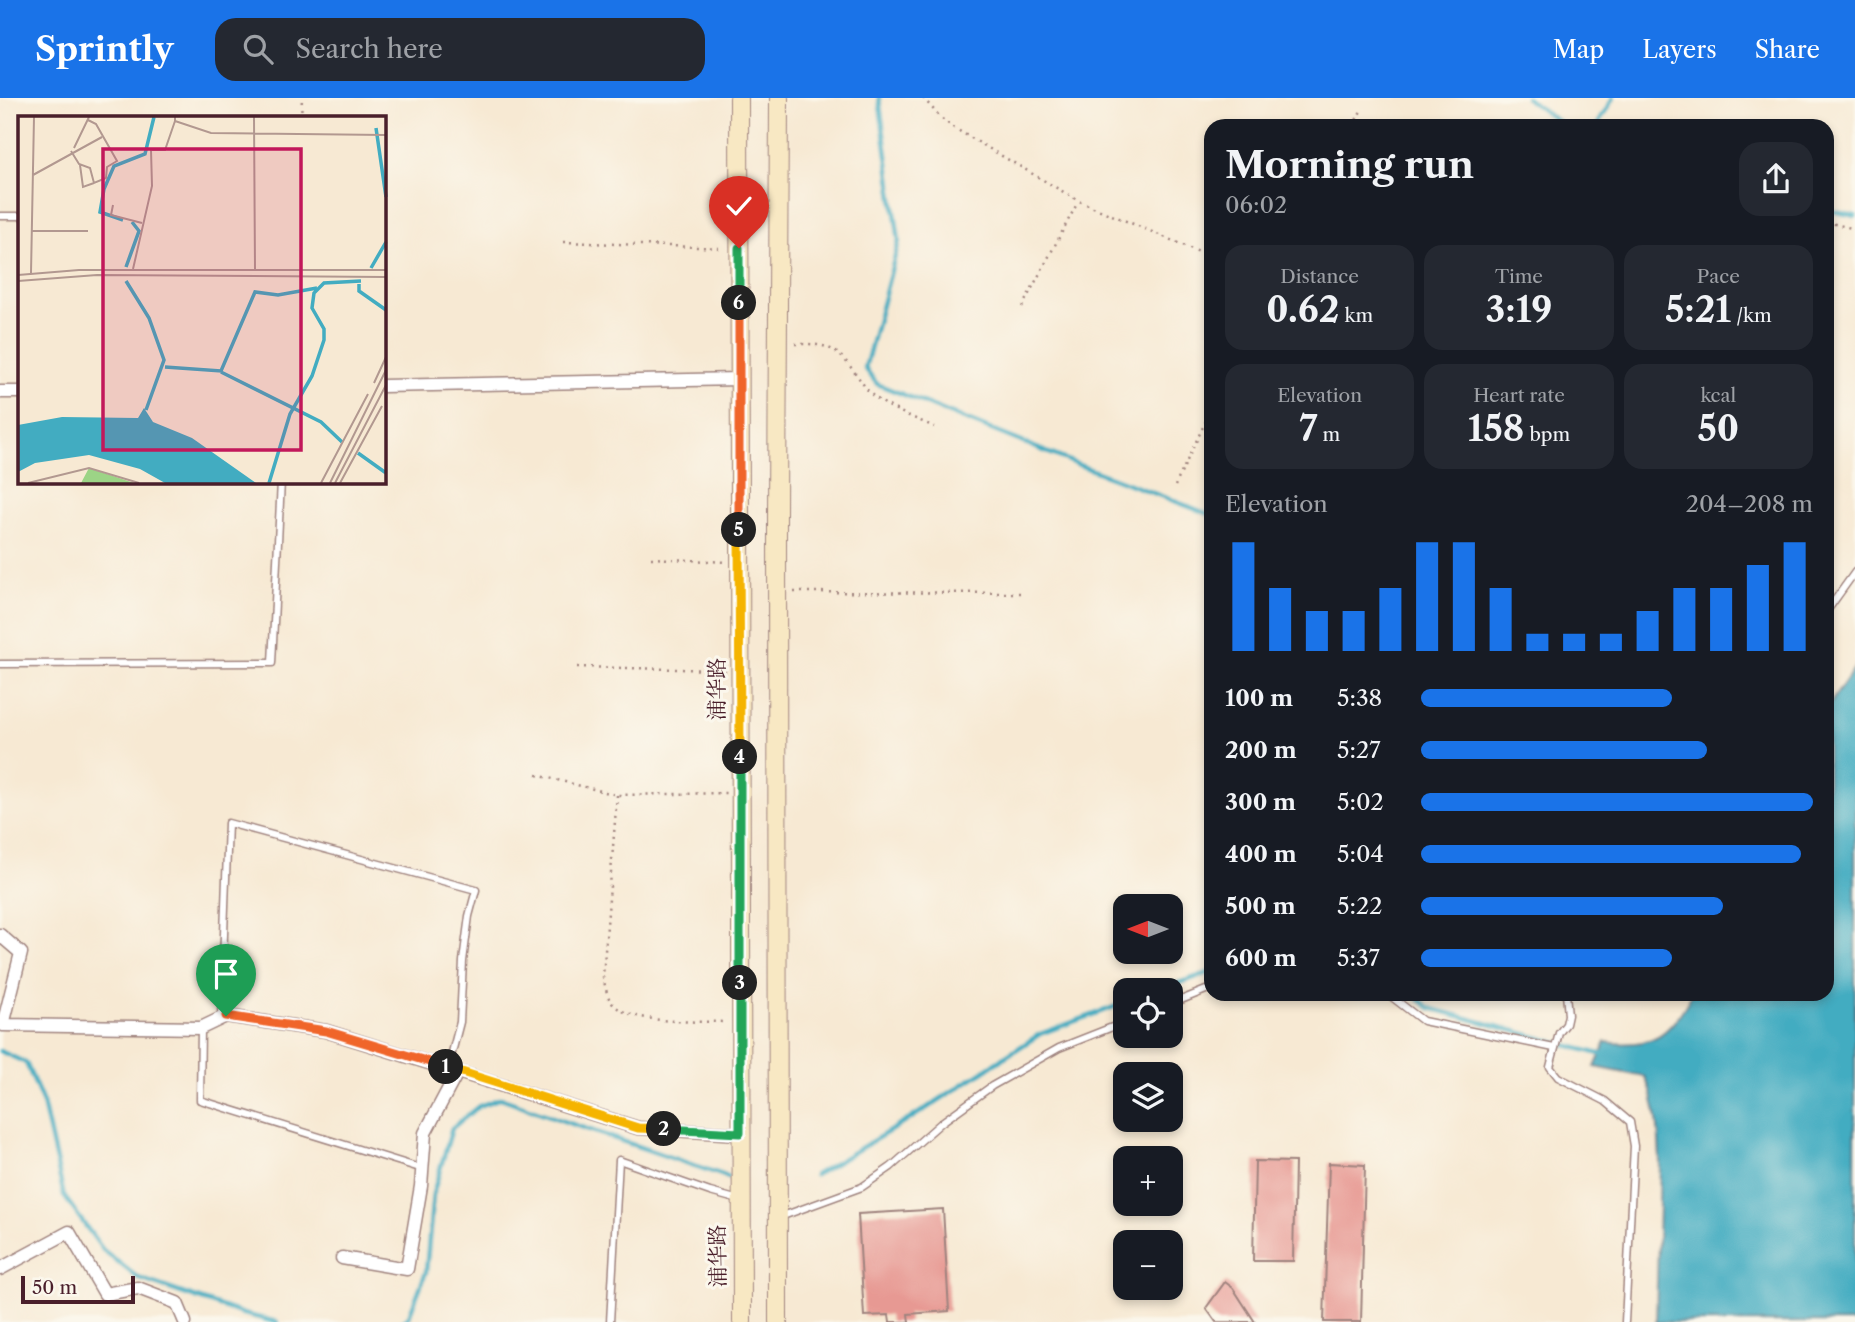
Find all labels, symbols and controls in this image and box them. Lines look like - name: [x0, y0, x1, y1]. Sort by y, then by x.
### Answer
- search box: [215, 18, 705, 81]
- text: Sprintly: [35, 29, 173, 70]
- icon: search: [239, 30, 277, 68]
- text: Search here: [295, 33, 443, 65]
- text: Map: [1553, 35, 1604, 64]
- text: Layers: [1642, 35, 1717, 64]
- text: Share: [1755, 35, 1820, 64]
- inset map: [18, 116, 385, 483]
- text: Morning run: [1225, 141, 1474, 188]
- button: share: [1739, 142, 1813, 216]
- pin: [709, 176, 769, 248]
- icon: check: [720, 187, 758, 225]
- text: 06:02: [1225, 191, 1287, 219]
- text: Distance: [1280, 265, 1359, 288]
- text: Time: [1495, 265, 1543, 288]
- text: Pace: [1697, 265, 1740, 288]
- pin: 6: [722, 286, 756, 320]
- text: 0.62: [1266, 288, 1339, 331]
- text: 3:19: [1486, 288, 1552, 331]
- text: 5:21: [1665, 288, 1731, 331]
- text: 6: [733, 291, 744, 314]
- text: km: [1339, 304, 1373, 327]
- text: /km: [1731, 304, 1772, 327]
- text: Elevation: [1277, 384, 1362, 407]
- text: Heart rate: [1473, 384, 1565, 407]
- text: kcal: [1700, 384, 1736, 407]
- text: 7: [1299, 407, 1317, 450]
- text: 158: [1468, 407, 1524, 450]
- text: 50: [1698, 407, 1739, 450]
- text: m: [1317, 423, 1340, 446]
- text: bpm: [1524, 423, 1570, 446]
- text: Elevation: [1225, 490, 1328, 518]
- text: 204–208 m: [1686, 490, 1813, 518]
- pin: 5: [722, 512, 756, 548]
- text: 5: [733, 518, 744, 541]
- street label: 浦华路: [704, 658, 729, 721]
- text: 100 m: [1225, 684, 1293, 712]
- text: 5:38: [1337, 684, 1382, 712]
- text: 200 m: [1225, 736, 1297, 764]
- text: 5:27: [1337, 736, 1381, 764]
- pin: 4: [722, 740, 758, 774]
- text: 4: [734, 745, 745, 768]
- text: 300 m: [1225, 788, 1296, 816]
- text: 5:02: [1337, 788, 1384, 816]
- text: 400 m: [1225, 840, 1297, 868]
- text: 5:04: [1337, 840, 1384, 868]
- text: 500 m: [1225, 892, 1296, 920]
- text: 5:22: [1337, 892, 1382, 920]
- north arrow: [1113, 894, 1183, 964]
- map controls: [1113, 894, 1183, 1300]
- pin: [196, 944, 256, 1016]
- text: 600 m: [1225, 944, 1297, 972]
- text: 5:37: [1337, 944, 1380, 972]
- icon: arrive: [207, 955, 245, 993]
- pin: 3: [722, 966, 758, 1001]
- text: 3: [734, 971, 745, 994]
- button: locate: [1113, 978, 1183, 1048]
- pin: 1: [428, 1049, 464, 1084]
- text: 1: [441, 1055, 450, 1078]
- button: layers: [1113, 1062, 1183, 1132]
- pin: 2: [646, 1112, 682, 1146]
- text: 2: [658, 1117, 669, 1140]
- button: +: [1113, 1146, 1183, 1216]
- street label: 浦华路: [704, 1224, 731, 1288]
- button: −: [1113, 1230, 1183, 1300]
- scale bar: [21, 1273, 135, 1305]
- text: 50 m: [32, 1276, 77, 1299]

